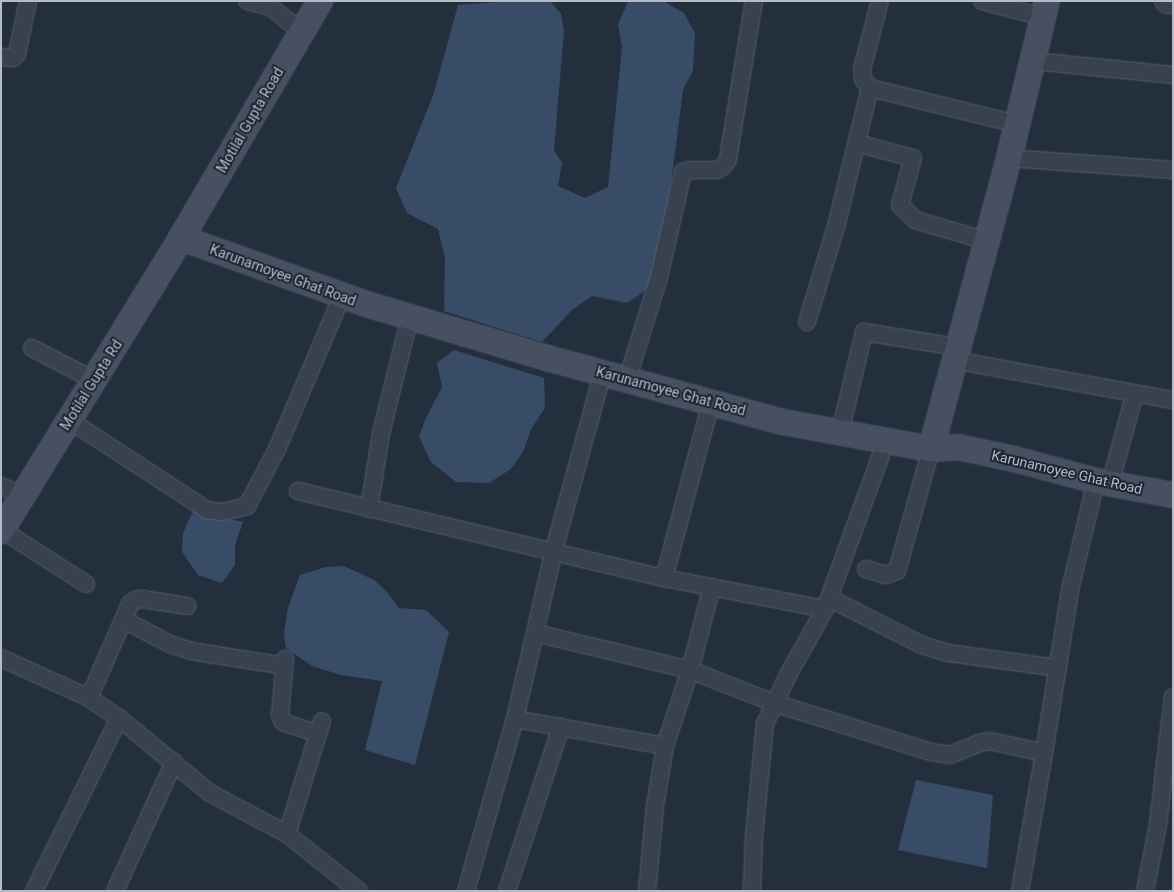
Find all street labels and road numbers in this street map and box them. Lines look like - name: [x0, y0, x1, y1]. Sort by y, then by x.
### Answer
- street label: Motilal Gupta Road: [213, 64, 287, 176]
- street label: Karunamoyee Ghat Road: [208, 241, 358, 309]
- street label: Motilal Gupta Rd: [56, 337, 126, 433]
- street label: Karunamoyee Ghat Road: [594, 363, 748, 419]
- street label: Karunamoyee Ghat Road: [990, 446, 1144, 498]

